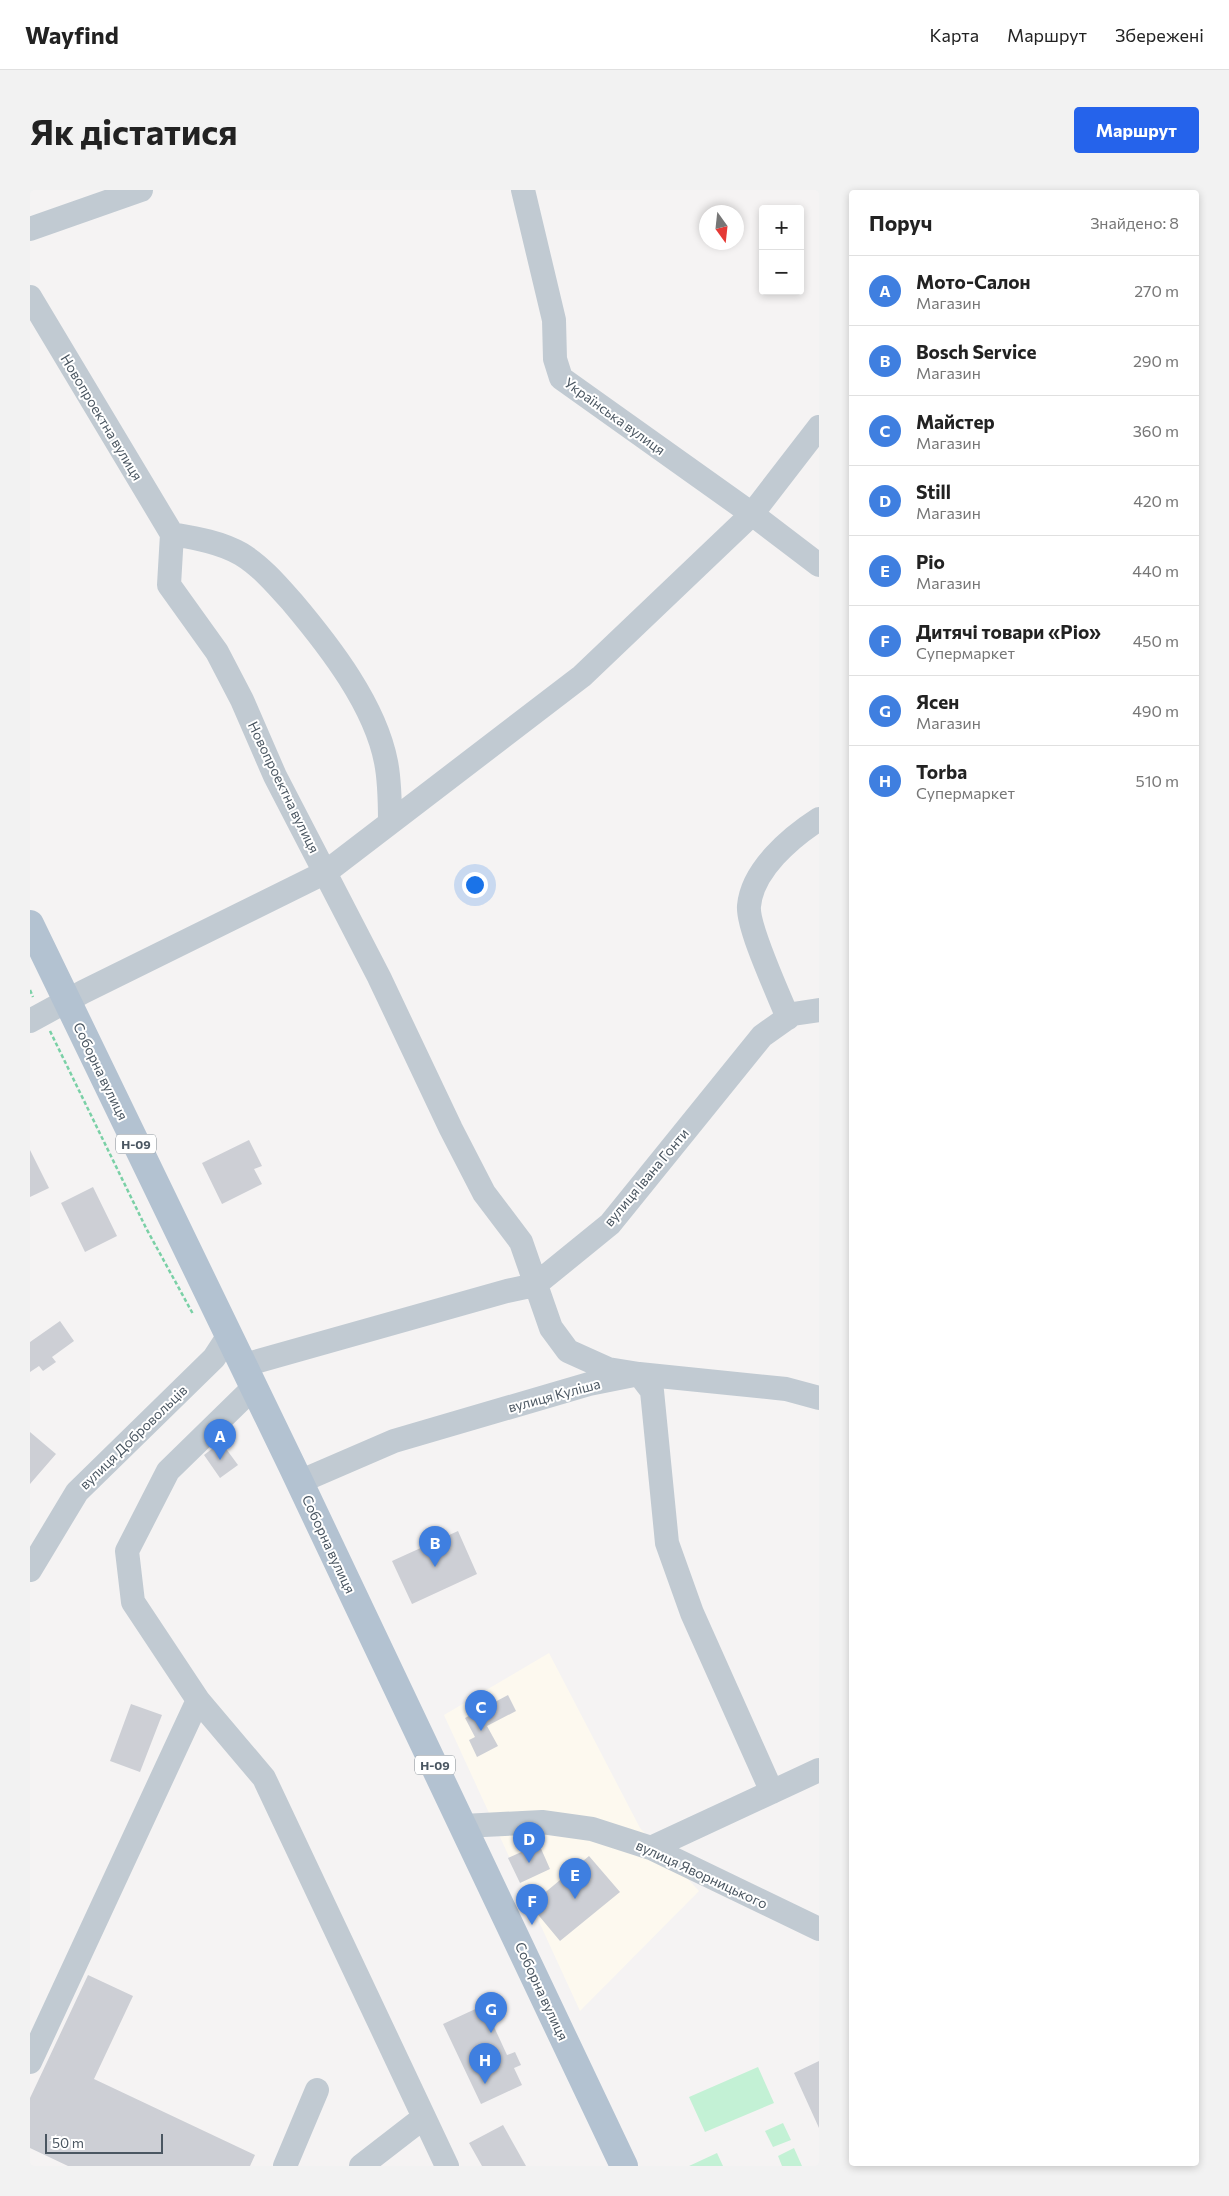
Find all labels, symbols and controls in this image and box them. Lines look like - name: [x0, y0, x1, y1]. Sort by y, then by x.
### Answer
- text: Wayfind: [25, 20, 119, 49]
- text: Карта: [929, 24, 979, 46]
- text: Маршрут: [1007, 24, 1087, 46]
- text: Збережені: [1115, 24, 1204, 46]
- button: Маршрут: [1074, 107, 1199, 153]
- text: Як дістатися: [30, 109, 238, 152]
- north arrow: [699, 205, 744, 250]
- map controls: [759, 205, 804, 295]
- button: +: [759, 205, 804, 250]
- text: Поруч: [869, 210, 932, 235]
- text: Знайдено: 8: [1090, 213, 1179, 232]
- button: −: [759, 250, 804, 295]
- text: Мото-Салон: [916, 270, 1031, 293]
- text: A: [879, 281, 891, 300]
- text: 270 m: [1134, 281, 1179, 300]
- text: Магазин: [916, 293, 981, 312]
- text: Bosch Service: [916, 340, 1037, 363]
- street label: Новопроектна вулиця: [58, 351, 146, 483]
- text: B: [880, 351, 890, 370]
- text: 290 m: [1133, 351, 1179, 370]
- text: Магазин: [916, 363, 981, 382]
- street label: Українська вулиця: [561, 374, 669, 458]
- text: Майстер: [916, 410, 995, 433]
- text: C: [880, 421, 890, 440]
- text: 360 m: [1133, 421, 1179, 440]
- text: Магазин: [916, 433, 981, 452]
- text: Still: [916, 480, 951, 503]
- text: D: [879, 491, 891, 510]
- text: 420 m: [1133, 491, 1179, 510]
- text: Магазин: [916, 503, 981, 522]
- text: Ріо: [916, 550, 945, 573]
- text: E: [880, 561, 890, 580]
- text: 440 m: [1132, 561, 1179, 580]
- text: Магазин: [916, 573, 981, 592]
- text: Дитячі товари «Ріо»: [916, 620, 1101, 643]
- text: F: [880, 631, 890, 650]
- text: 450 m: [1133, 631, 1179, 650]
- text: Супермаркет: [916, 643, 1015, 662]
- text: Ясен: [916, 690, 959, 713]
- text: G: [879, 701, 891, 720]
- text: 490 m: [1132, 701, 1179, 720]
- text: Магазин: [916, 713, 981, 732]
- street label: Новопроектна вулиця: [245, 718, 323, 856]
- text: Torba: [916, 760, 967, 783]
- text: H: [879, 771, 891, 790]
- text: 510 m: [1136, 771, 1179, 790]
- text: Супермаркет: [916, 783, 1015, 802]
- your location: [462, 872, 488, 898]
- street label: Соборна вулиця: [70, 1019, 132, 1123]
- street label: вулиця Івана Гонти: [600, 1125, 692, 1229]
- road number: Н-09: [116, 1134, 156, 1154]
- street label: вулиця Куліша: [506, 1375, 602, 1415]
- street label: вулиця Добровольців: [76, 1381, 190, 1493]
- pin: A: [204, 1419, 236, 1460]
- street label: Соборна вулиця: [299, 1492, 359, 1596]
- pin: B: [419, 1526, 451, 1567]
- pin: C: [465, 1690, 497, 1731]
- road number: Н-09: [415, 1756, 455, 1774]
- pin: D: [513, 1822, 545, 1863]
- street label: вулиця Яворницького: [634, 1836, 770, 1912]
- pin: E: [559, 1858, 591, 1899]
- pin: F: [516, 1884, 548, 1925]
- street label: Соборна вулиця: [512, 1939, 572, 2043]
- pin: G: [475, 1992, 507, 2033]
- pin: H: [469, 2043, 501, 2084]
- scale bar: [45, 2131, 162, 2154]
- text: 50 m: [52, 2134, 84, 2151]

